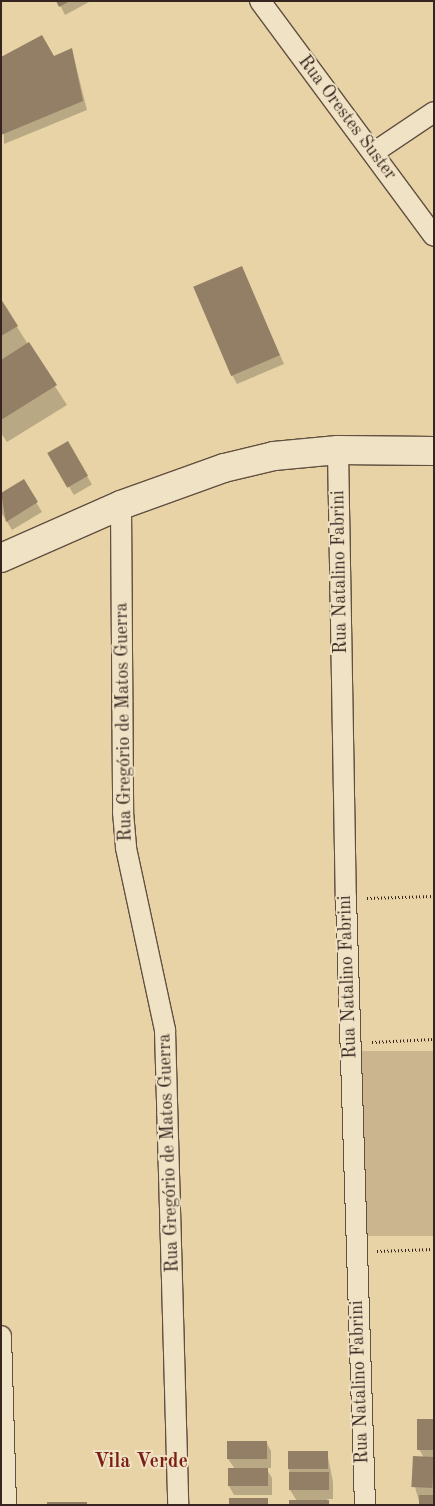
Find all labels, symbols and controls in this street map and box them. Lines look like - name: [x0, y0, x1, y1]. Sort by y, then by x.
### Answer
- street label: Rua Orestes Suster: [293, 51, 401, 185]
- street label: Rua Natalino Fabrini: [328, 490, 352, 654]
- street label: Rua Gregório de Matos Guerra: [111, 602, 137, 842]
- street label: Rua Natalino Fabrini: [334, 895, 362, 1059]
- street label: Rua Gregório de Matos Guerra: [154, 1033, 184, 1273]
- street label: Rua Natalino Fabrini: [346, 1300, 374, 1464]
- district label: Vila Verde: [94, 1450, 188, 1474]

